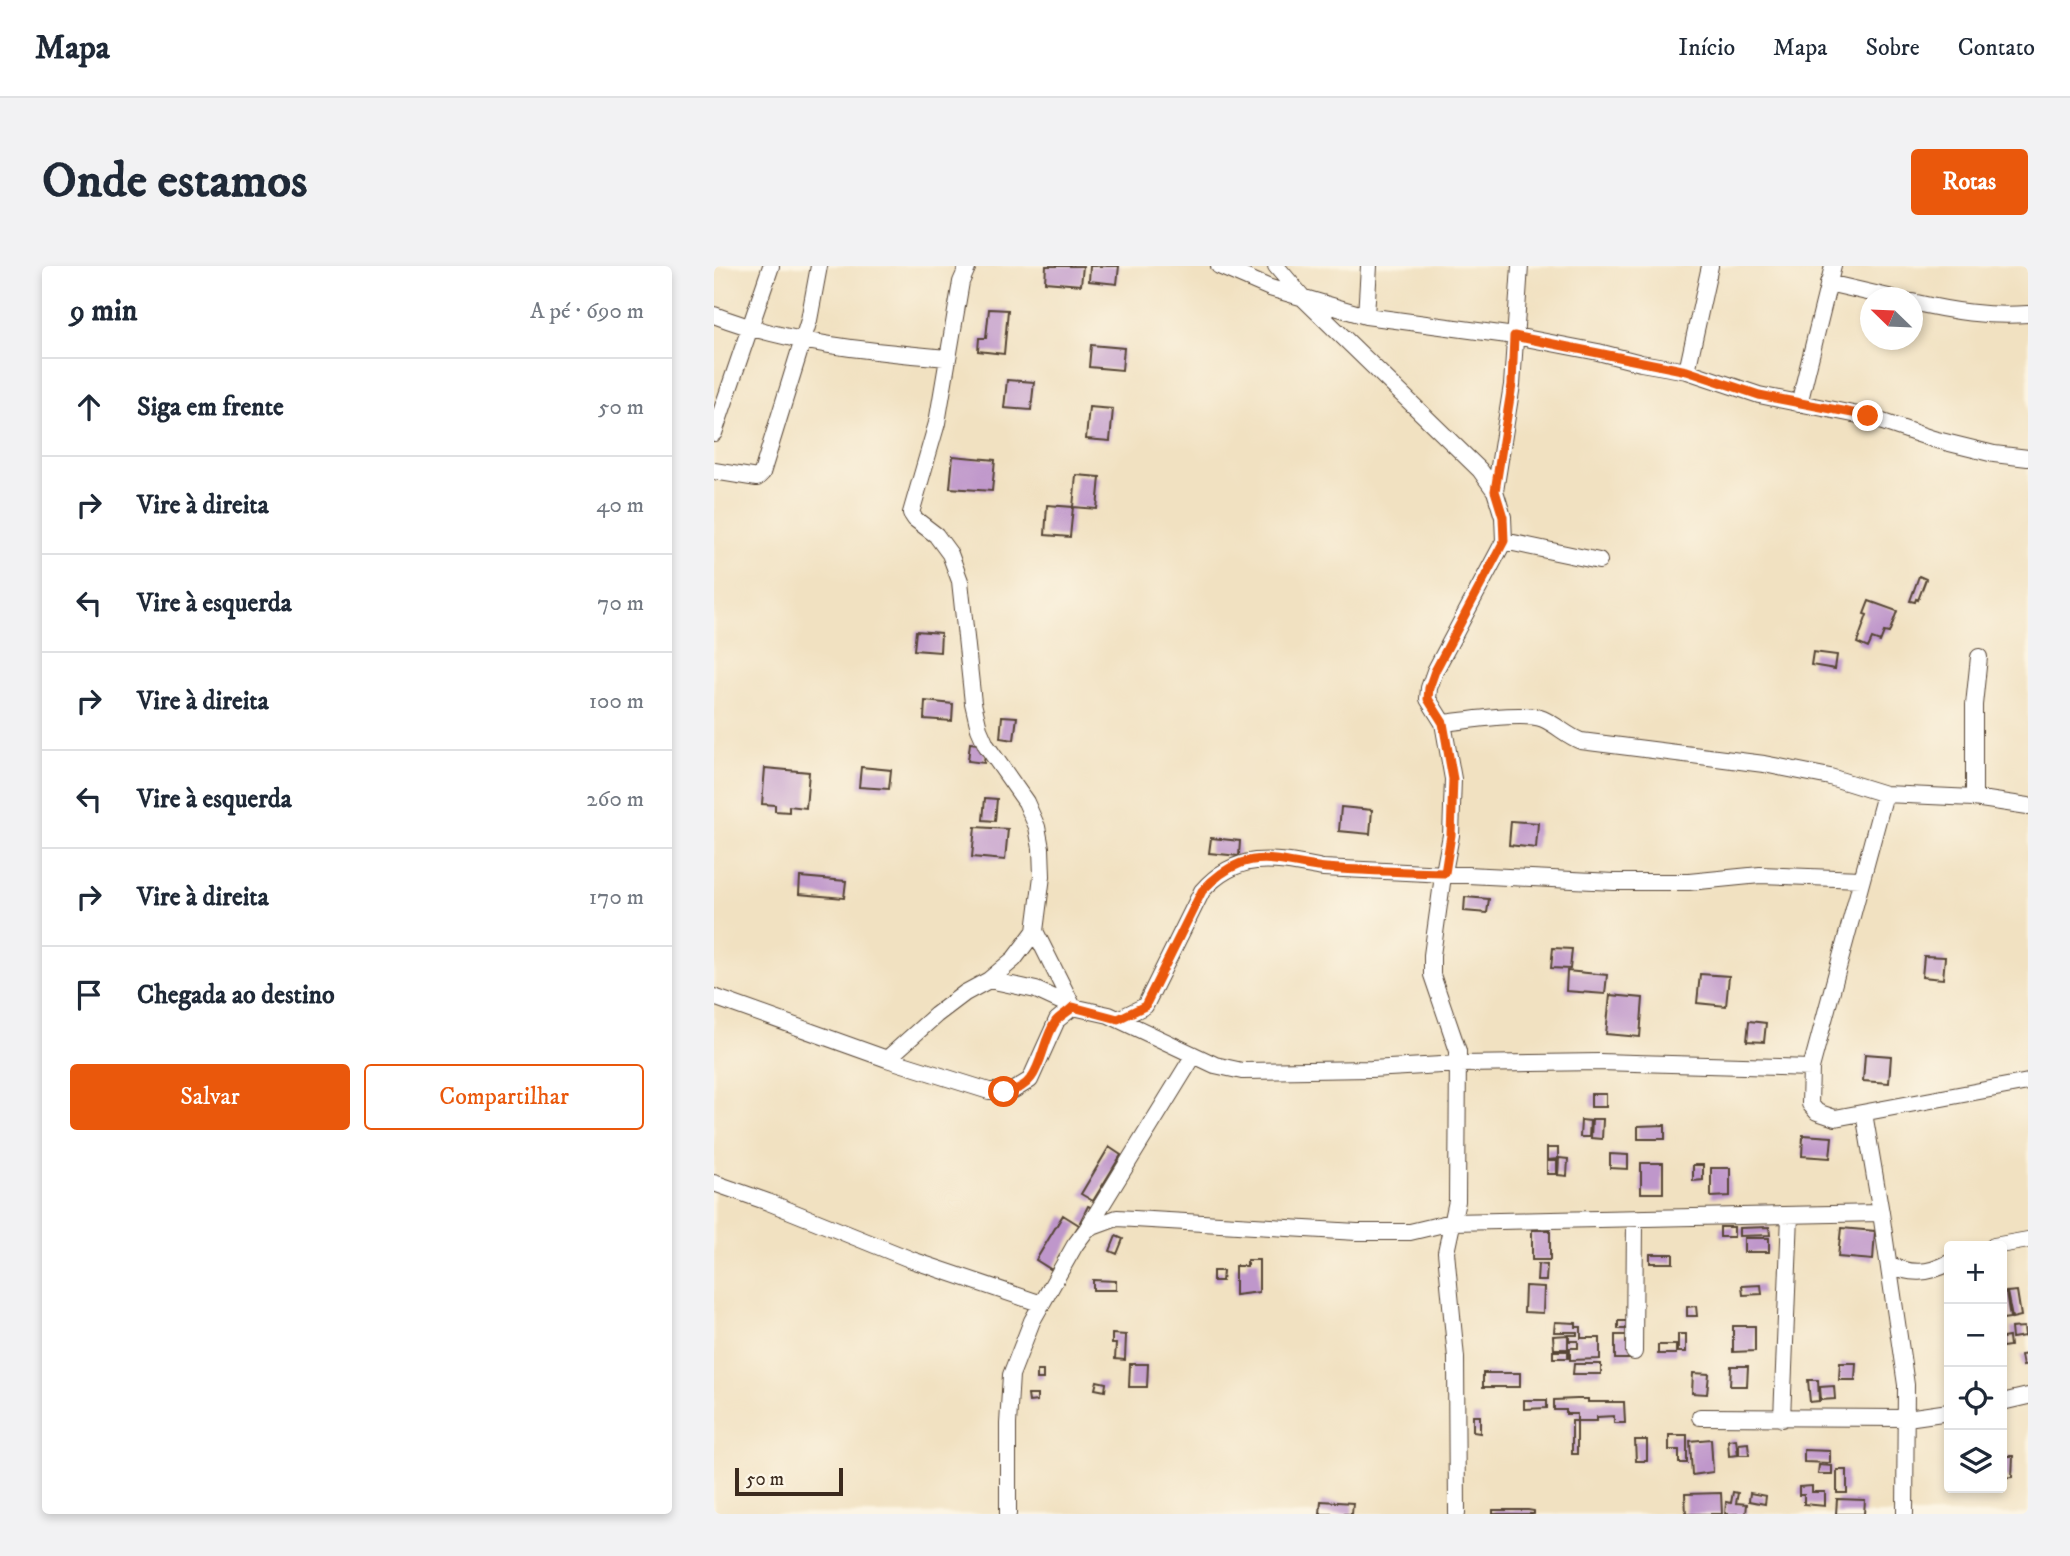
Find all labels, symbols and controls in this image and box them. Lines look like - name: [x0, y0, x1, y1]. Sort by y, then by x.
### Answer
- text: Mapa: [35, 28, 110, 69]
- text: Início: [1678, 33, 1735, 63]
- text: Mapa: [1773, 33, 1827, 63]
- text: Sobre: [1865, 33, 1920, 63]
- text: Contato: [1958, 33, 2035, 63]
- button: Rotas: [1911, 149, 2028, 215]
- text: Onde estamos: [42, 151, 307, 213]
- north arrow: [1860, 287, 1923, 350]
- text: 9 min: [70, 293, 137, 330]
- text: A pé · 690 m: [530, 297, 644, 326]
- icon: ahead: [70, 388, 108, 426]
- text: Siga em frente: [137, 391, 284, 424]
- text: 50 m: [598, 393, 644, 422]
- route end: [1852, 400, 1883, 431]
- icon: right: [70, 486, 108, 524]
- text: Vire à direita: [137, 489, 269, 522]
- text: 40 m: [596, 491, 644, 520]
- icon: left: [70, 584, 108, 622]
- text: Vire à esquerda: [137, 587, 292, 620]
- text: 70 m: [597, 589, 644, 618]
- icon: right: [70, 682, 108, 720]
- text: Vire à direita: [137, 685, 269, 718]
- text: 100 m: [589, 687, 644, 716]
- icon: left: [70, 780, 108, 818]
- text: Vire à esquerda: [137, 783, 292, 816]
- text: 260 m: [586, 785, 644, 814]
- icon: right: [70, 878, 108, 916]
- text: Vire à direita: [137, 881, 269, 914]
- text: 170 m: [589, 883, 644, 912]
- icon: arrive: [70, 976, 108, 1014]
- text: Chegada ao destino: [137, 979, 335, 1012]
- button: Salvar: [70, 1064, 350, 1130]
- button: Compartilhar: [364, 1064, 644, 1130]
- route start: [988, 1076, 1019, 1107]
- map controls: [1944, 1241, 2007, 1493]
- button: +: [1944, 1241, 2007, 1304]
- button: −: [1944, 1304, 2007, 1367]
- button: locate: [1944, 1367, 2007, 1430]
- button: layers: [1944, 1430, 2007, 1493]
- scale bar: [735, 1465, 844, 1497]
- text: 50 m: [746, 1468, 784, 1491]

